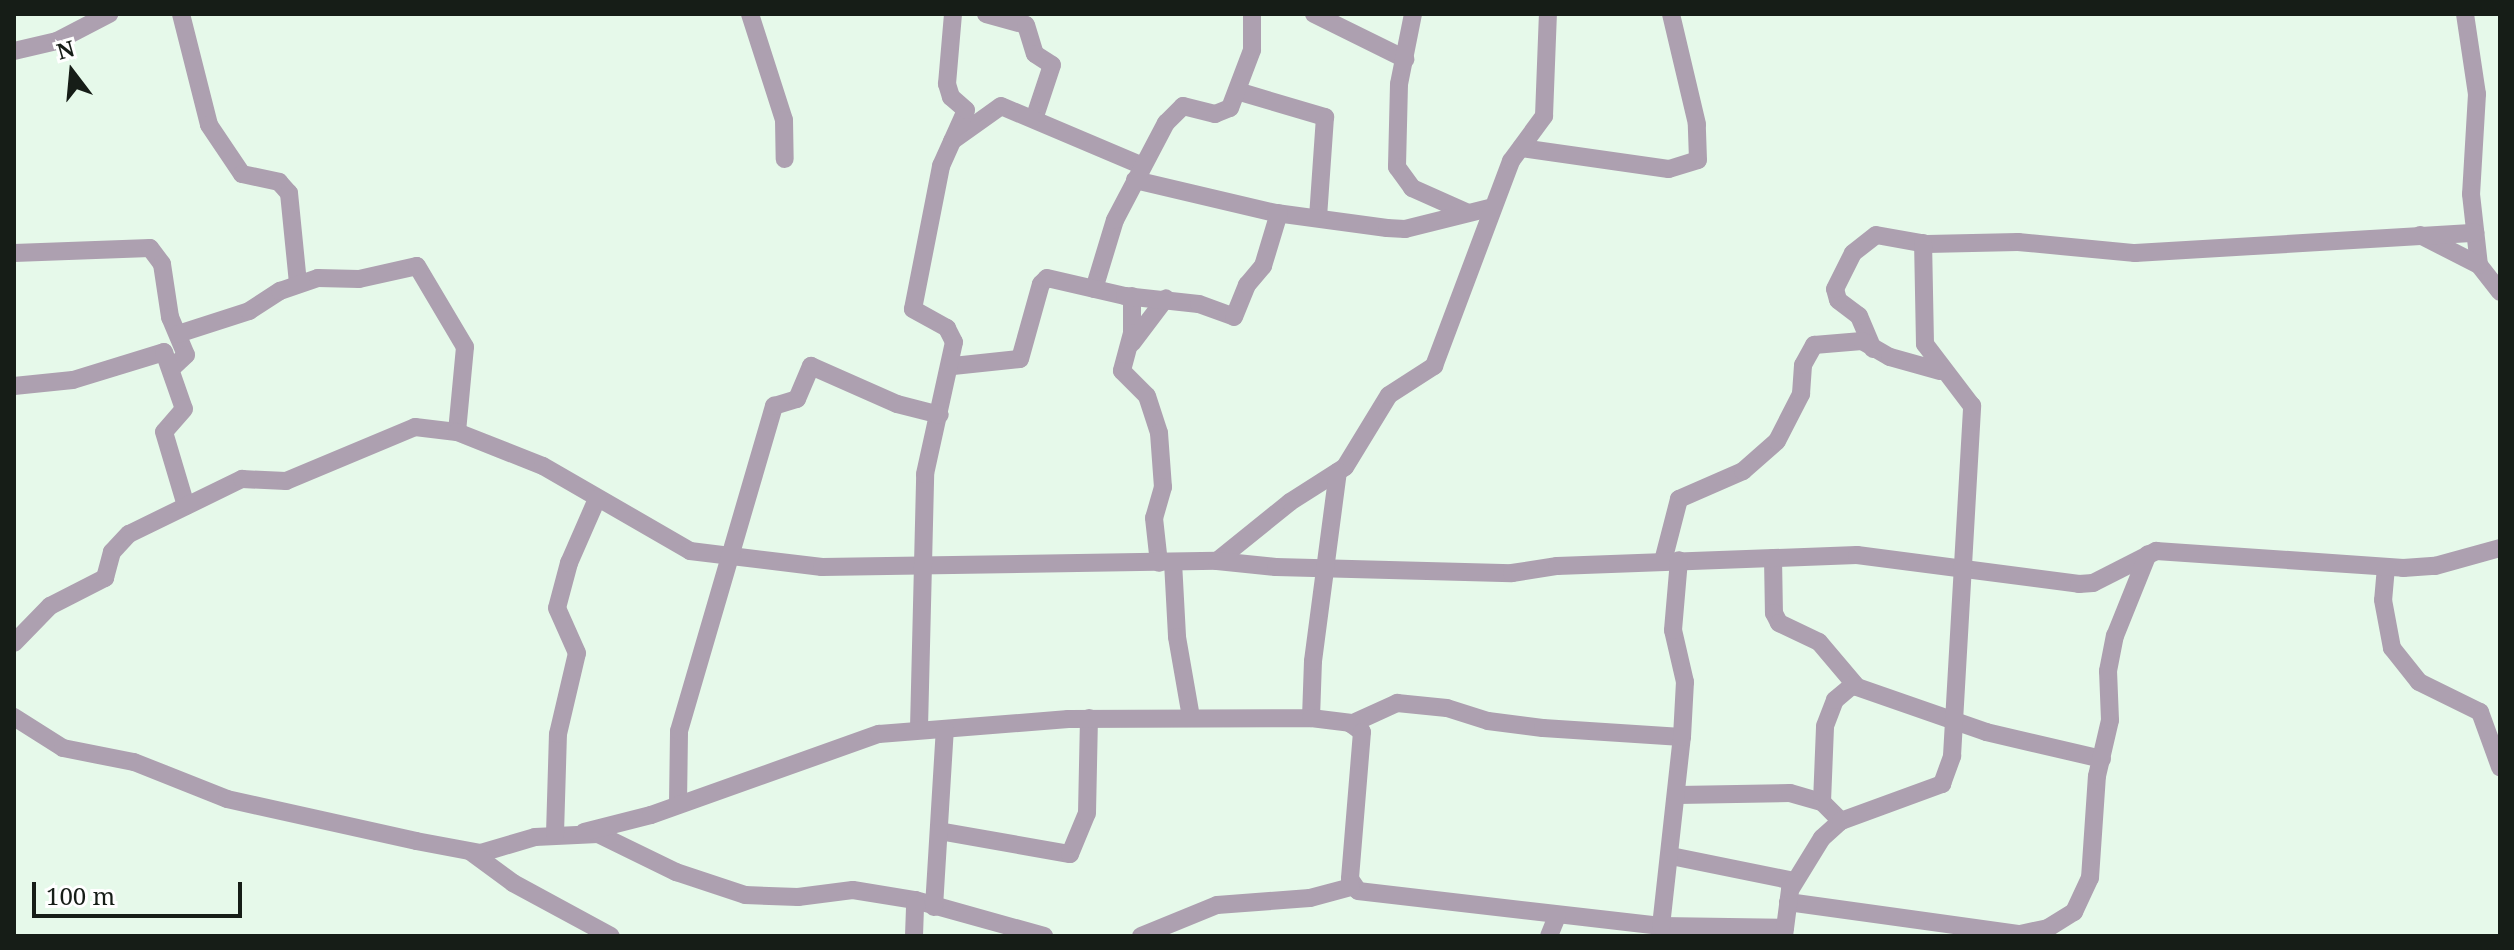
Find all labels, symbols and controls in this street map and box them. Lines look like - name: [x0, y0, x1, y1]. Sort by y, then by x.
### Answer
- north arrow: [32, 32, 112, 112]
- text: N: [53, 32, 78, 66]
- scale bar: [36, 866, 246, 916]
- text: 100 m: [46, 879, 115, 912]

